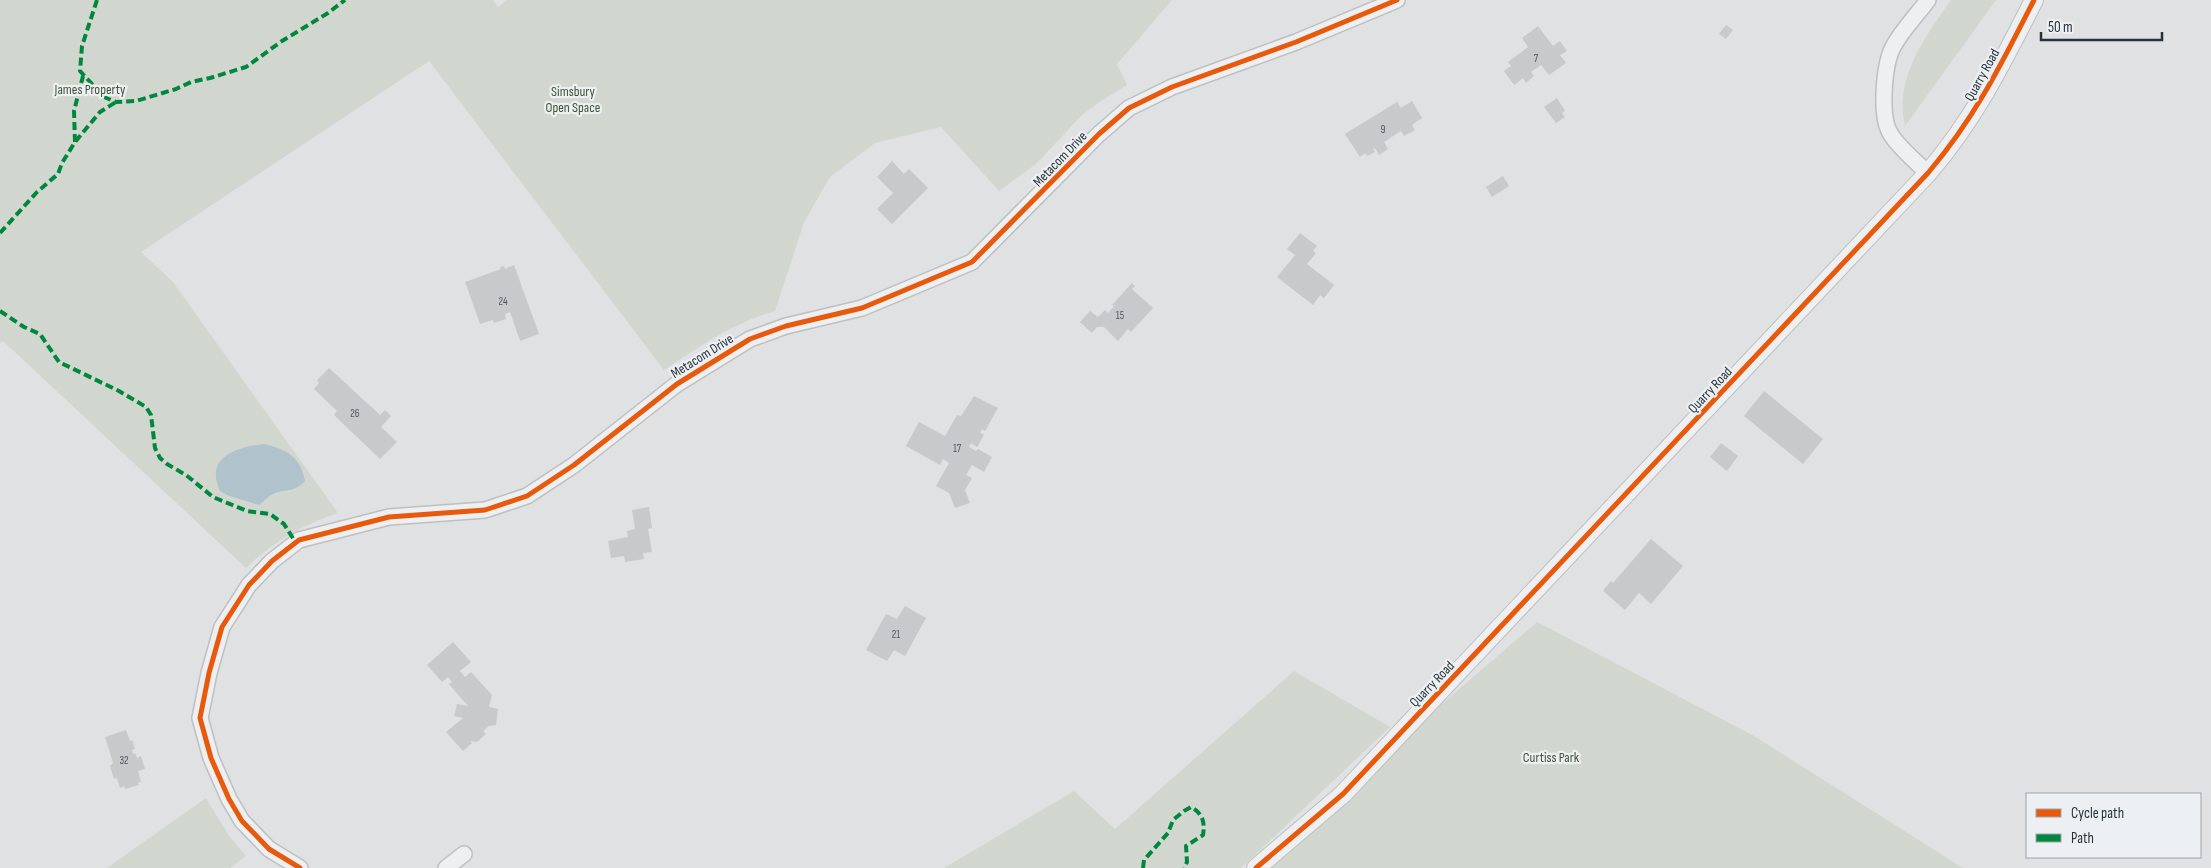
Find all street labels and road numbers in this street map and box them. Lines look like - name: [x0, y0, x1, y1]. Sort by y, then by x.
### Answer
- street label: Quarry Road: [1961, 46, 2003, 104]
- street label: Metacom Drive: [1029, 128, 1091, 190]
- street label: Metacom Drive: [668, 330, 736, 382]
- street label: Quarry Road: [1684, 363, 1736, 417]
- street label: Quarry Road: [1406, 657, 1458, 710]

